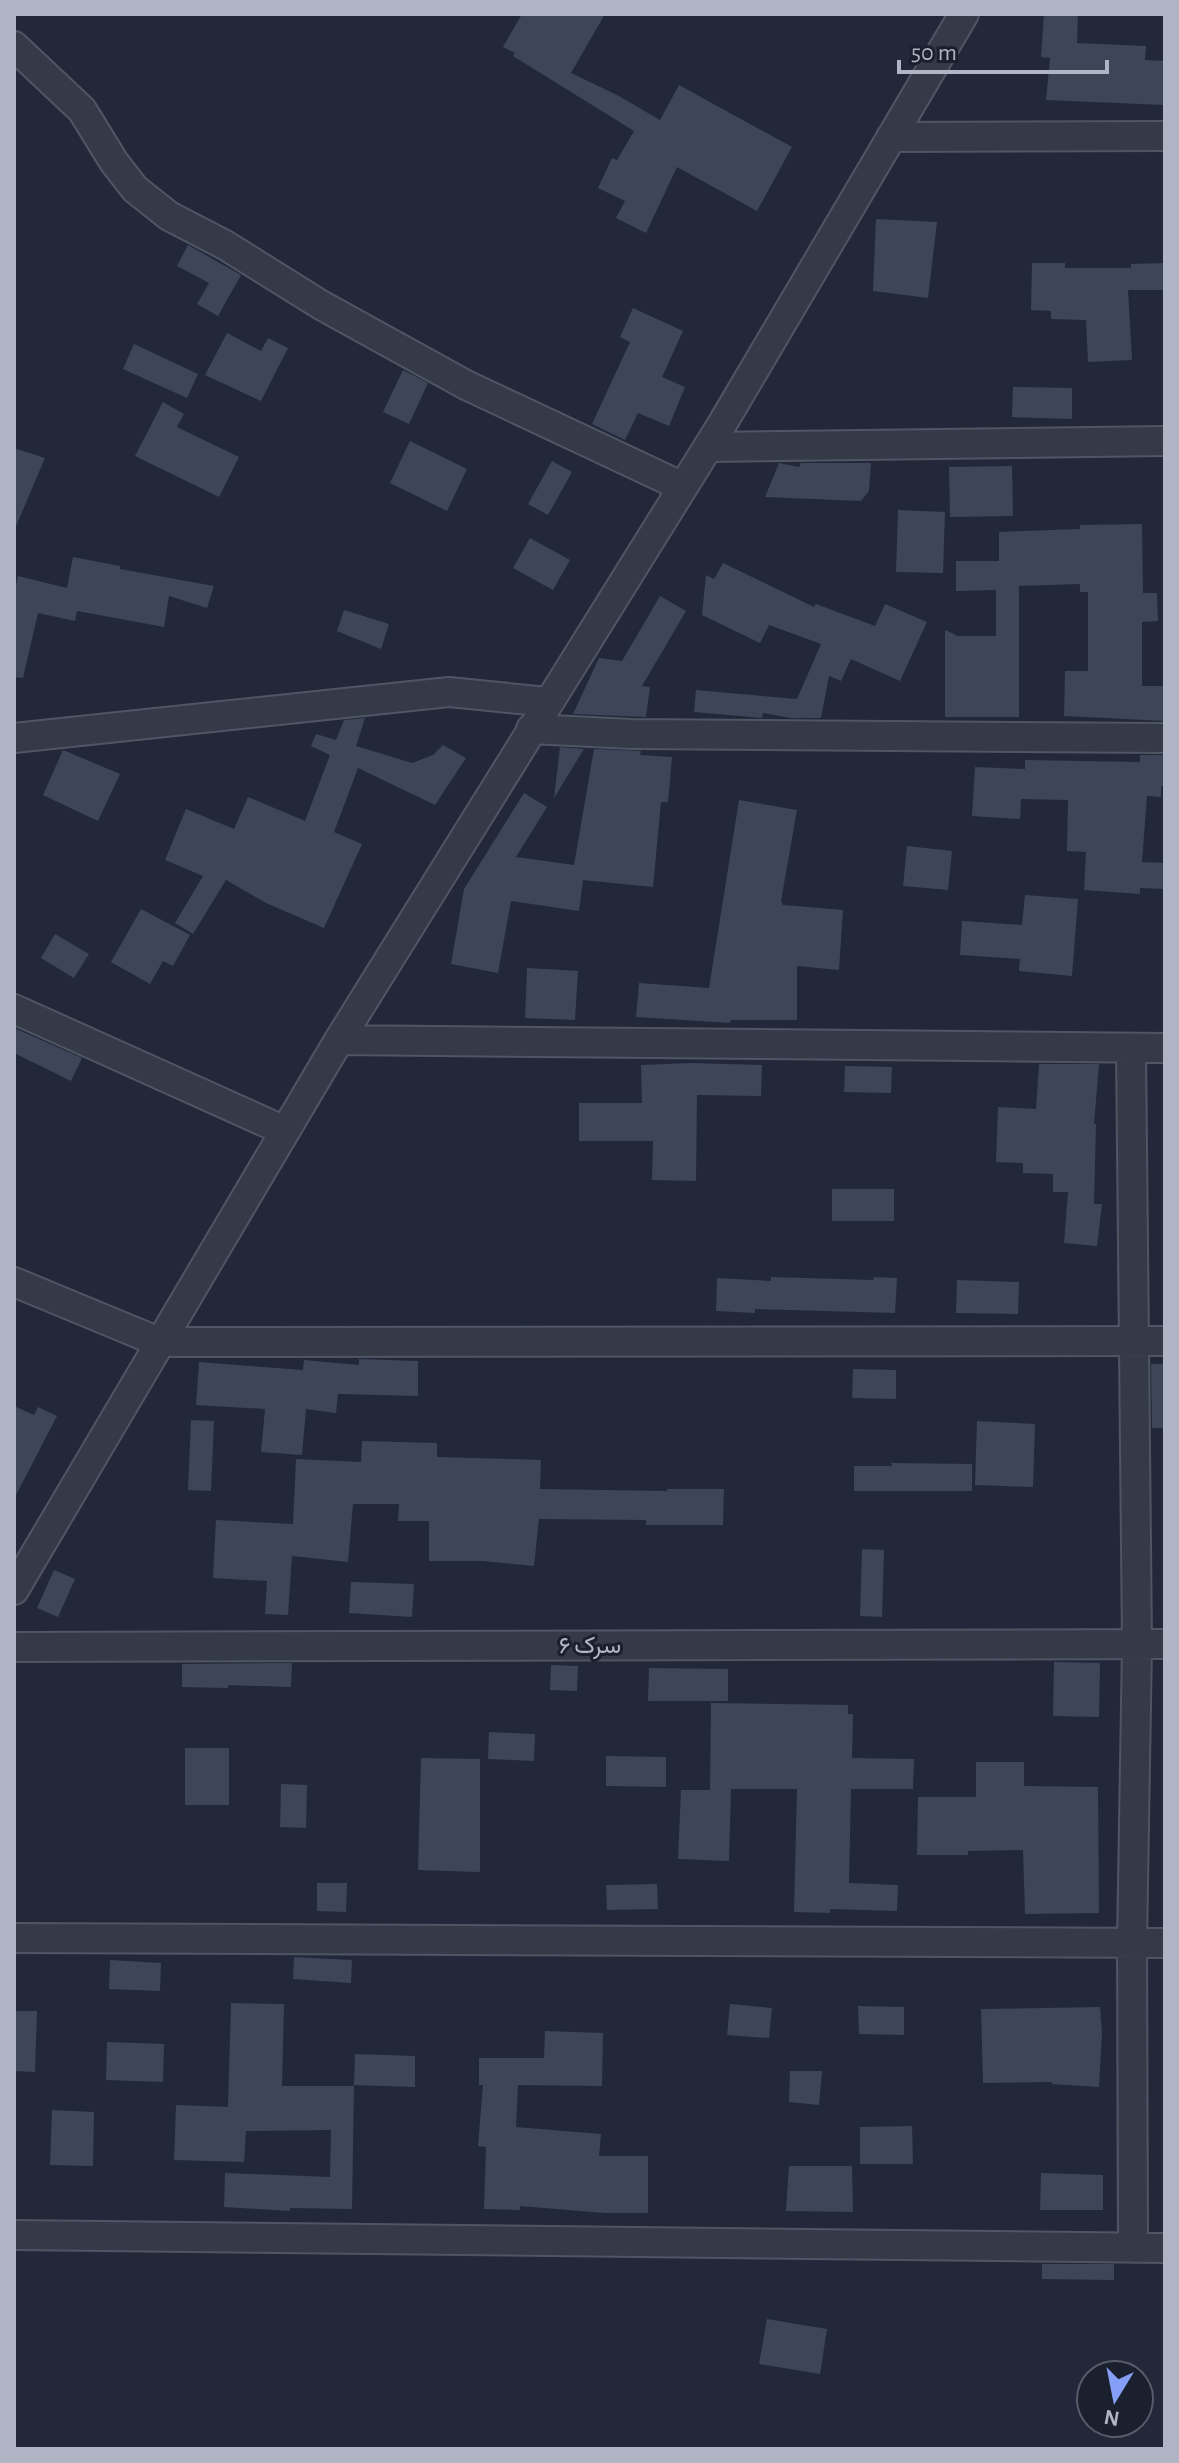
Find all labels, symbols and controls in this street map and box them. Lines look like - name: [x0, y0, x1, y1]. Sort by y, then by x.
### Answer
- scale bar: [899, 24, 1107, 74]
- text: 50 m: [911, 41, 957, 65]
- street label: سرک ۶: [559, 1634, 621, 1660]
- north arrow: [1075, 2359, 1155, 2439]
- text: N: [1102, 2406, 1121, 2430]

